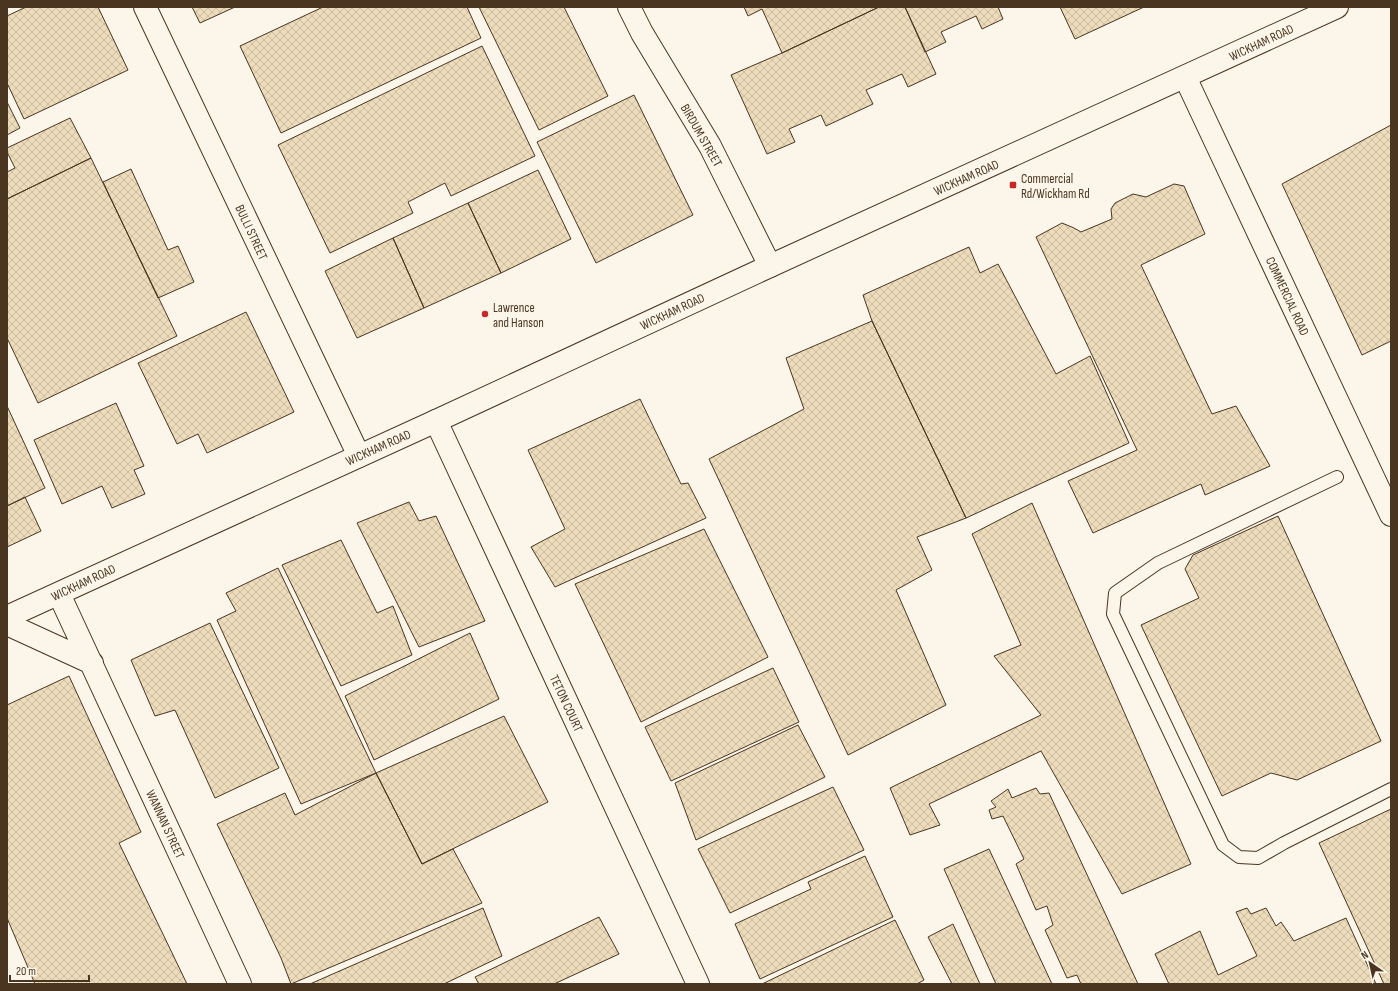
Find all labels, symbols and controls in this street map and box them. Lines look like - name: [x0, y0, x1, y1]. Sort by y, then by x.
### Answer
- street label: WICKHAM ROAD: [1227, 21, 1296, 65]
- street label: BIRDUM STREET: [677, 101, 726, 170]
- street label: WICKHAM ROAD: [931, 156, 1001, 199]
- place label: Commercial Rd/Wickham Rd: [1021, 171, 1090, 202]
- marker: Commercial Rd/Wickham Rd: [1008, 180, 1018, 190]
- street label: BULLI STREET: [231, 202, 271, 263]
- street label: COMMERCIAL ROAD: [1262, 255, 1312, 338]
- street label: WICKHAM ROAD: [638, 290, 707, 334]
- place label: Lawrence and Hanson: [493, 300, 544, 331]
- marker: Lawrence and Hanson: [480, 309, 490, 319]
- street label: WICKHAM ROAD: [343, 426, 413, 469]
- street label: WICKHAM ROAD: [49, 561, 118, 605]
- street label: TETON COURT: [546, 672, 586, 734]
- street label: WANNAN STREET: [142, 788, 188, 861]
- north arrow: [1350, 943, 1390, 983]
- text: N: [1359, 948, 1371, 962]
- scale bar: [10, 957, 89, 983]
- text: 20 m: [16, 964, 36, 979]

